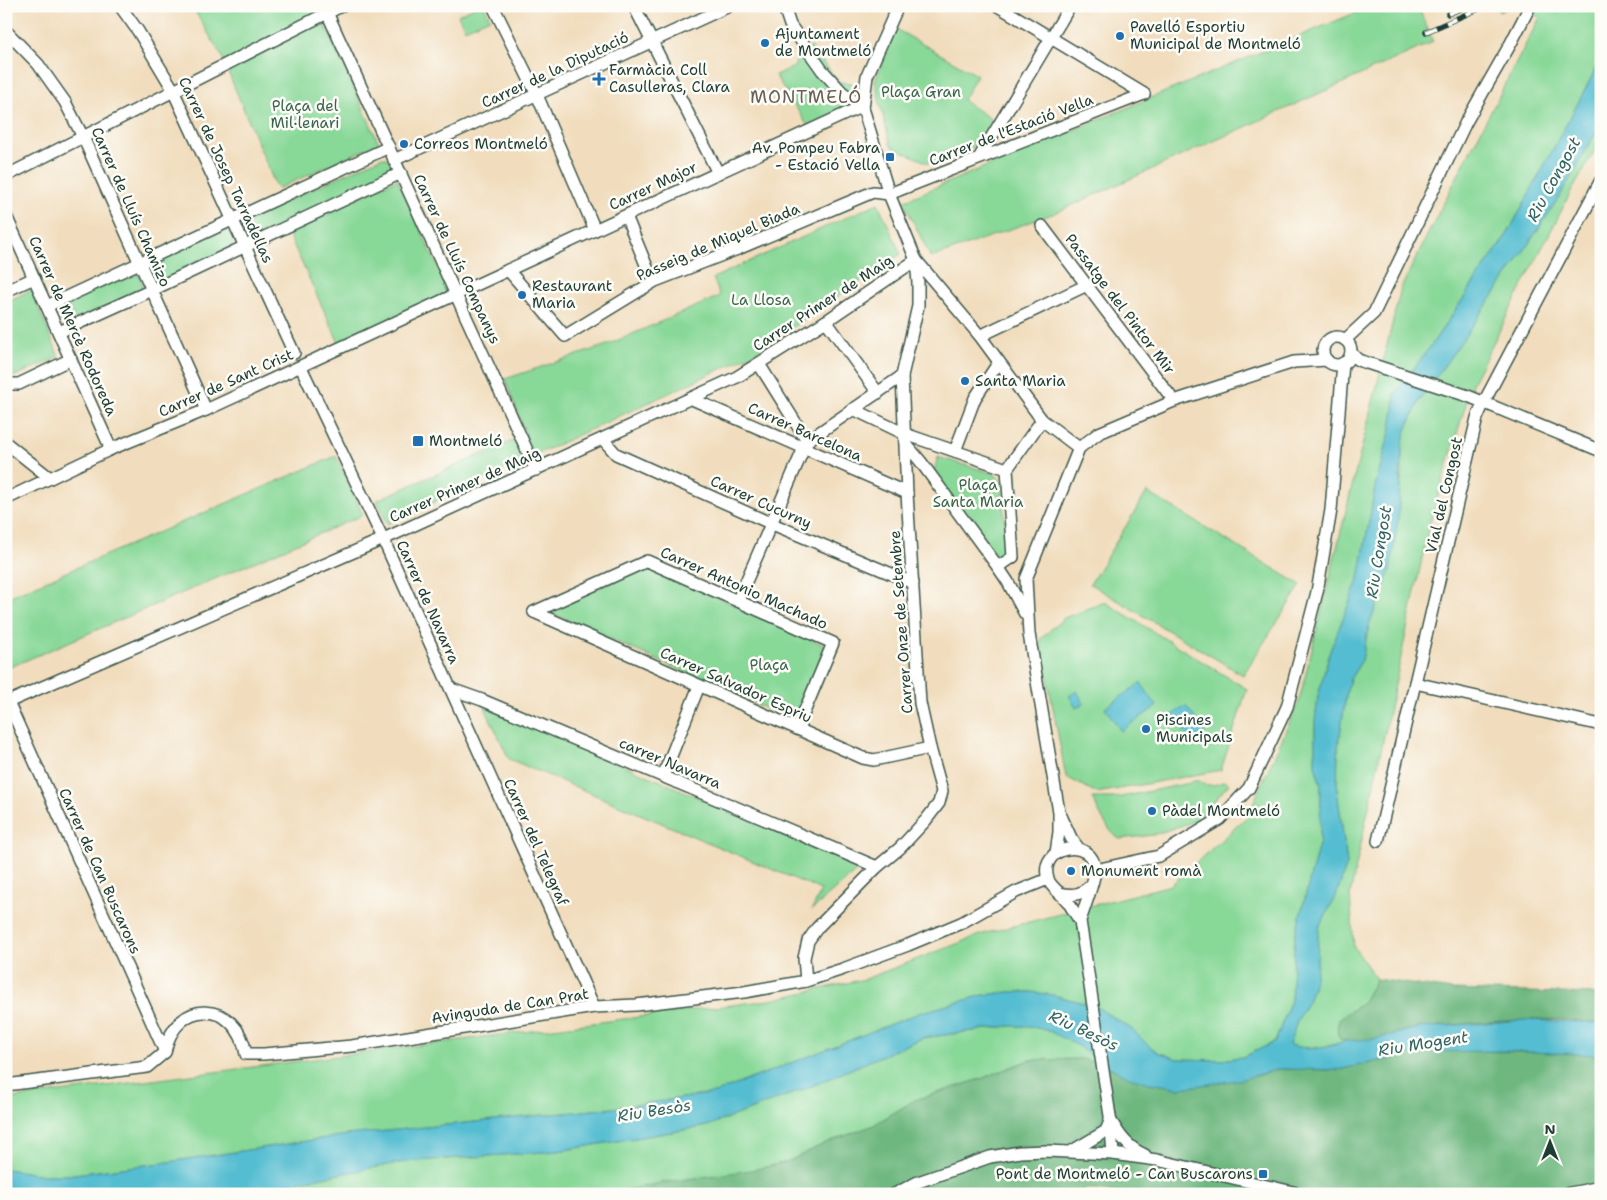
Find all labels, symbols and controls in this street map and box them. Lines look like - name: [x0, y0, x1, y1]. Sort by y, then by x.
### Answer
- place label: Pavelló Esportiu Municipal de Montmeló: [1130, 17, 1301, 54]
- place label: Ajuntament de Montmeló: [775, 24, 871, 61]
- street label: Carrer de la Diputació: [478, 27, 632, 113]
- marker: Pavelló Esportiu Municipal de Montmeló: [1114, 30, 1126, 42]
- marker: Ajuntament de Montmeló: [759, 37, 771, 49]
- place label: Farmàcia Coll Casulleras, Clara: [609, 60, 730, 97]
- marker: Farmàcia Coll Casulleras, Clara: [593, 73, 605, 85]
- street label: Carrer de Josep Tarradellas: [174, 74, 278, 266]
- park label: Plaça Gran: [881, 82, 961, 102]
- district label: MONTMELÓ: [750, 85, 862, 109]
- street label: Carrer de l'Estació Vella: [926, 89, 1097, 171]
- park label: Plaça del Mil·lenari: [270, 96, 340, 133]
- street label: Carrer de Lluís Chamizo: [87, 124, 175, 290]
- water label: Riu Congost: [1522, 133, 1585, 225]
- place label: Correos Montmeló: [414, 134, 548, 154]
- marker: Correos Montmeló: [398, 138, 410, 150]
- place label: Av. Pompeu Fabra - Estació Vella: [752, 138, 881, 175]
- marker: Av. Pompeu Fabra - Estació Vella: [884, 151, 896, 163]
- street label: Carrer Major: [606, 157, 700, 215]
- street label: Carrer de Lluís Companys: [409, 171, 505, 347]
- street label: Passeig de Miquel Biada: [633, 198, 803, 286]
- street label: Passatge del Pintor Mir: [1060, 230, 1180, 378]
- street label: Carrer de Mercè Rodoreda: [24, 233, 122, 420]
- street label: Carrer Primer de Maig: [749, 250, 897, 356]
- place label: Restaurant Maria: [532, 276, 612, 313]
- marker: Restaurant Maria: [516, 289, 528, 301]
- park label: La Llosa: [731, 290, 792, 310]
- street label: Carrer de Sant Crist: [155, 344, 297, 422]
- place label: Santa Maria: [975, 371, 1066, 391]
- marker: Santa Maria: [959, 375, 971, 387]
- street label: Carrer Barcelona: [745, 398, 866, 466]
- place label: Montmeló: [429, 431, 502, 451]
- marker: Montmeló: [411, 434, 425, 448]
- street label: Vial del Congost: [1421, 435, 1467, 555]
- street label: Carrer Primer de Maig: [386, 443, 544, 527]
- street label: Carrer Cucurny: [707, 471, 815, 533]
- park label: Plaça Santa Maria: [933, 475, 1024, 512]
- water label: Riu Congost: [1361, 504, 1396, 600]
- street label: Carrer Onze de Setembre: [885, 530, 917, 714]
- street label: Carrer de Navarra: [392, 537, 465, 668]
- street label: Carrer Antonio Machado: [657, 542, 831, 634]
- street label: Carrer Salvador Espriu: [657, 642, 815, 728]
- park label: Plaça: [749, 655, 789, 675]
- place label: Piscines Municipals: [1156, 710, 1233, 747]
- marker: Piscines Municipals: [1140, 723, 1152, 735]
- street label: carrer Navarra: [616, 733, 725, 794]
- street label: Carrer del Telegraf: [499, 775, 573, 909]
- street label: Carrer de Can Buscarons: [54, 785, 146, 957]
- place label: Pàdel Montmeló: [1162, 801, 1280, 821]
- marker: Pàdel Montmeló: [1146, 805, 1158, 817]
- place label: Monument romà: [1081, 861, 1202, 881]
- marker: Monument romà: [1065, 865, 1077, 877]
- street label: Avinguda de Can Prat: [430, 984, 590, 1028]
- water label: Riu Besòs: [1046, 1005, 1122, 1056]
- water label: Riu Mogent: [1377, 1026, 1470, 1061]
- water label: Riu Besòs: [616, 1094, 692, 1127]
- north arrow: [1524, 1118, 1574, 1168]
- text: N: [1544, 1120, 1556, 1138]
- place label: Pont de Montmeló - Can Buscarons: [996, 1164, 1253, 1184]
- marker: Pont de Montmeló - Can Buscarons: [1257, 1168, 1269, 1180]

